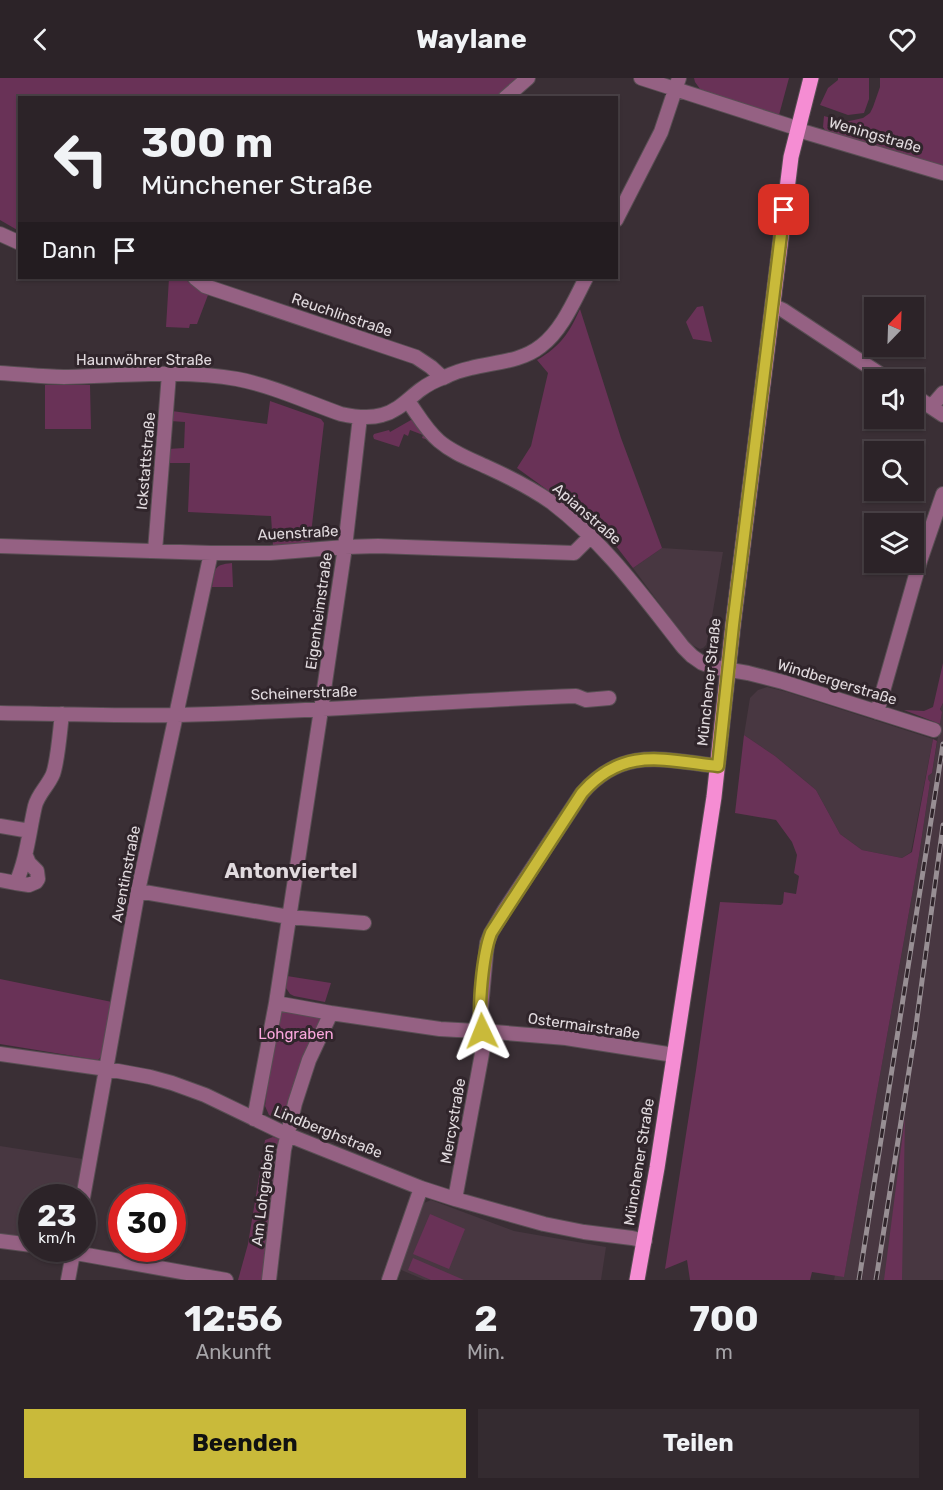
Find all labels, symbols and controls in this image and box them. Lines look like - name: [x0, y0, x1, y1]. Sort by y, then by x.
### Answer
- icon: back: [24, 23, 57, 56]
- text: Waylane: [416, 23, 527, 55]
- icon: heart: [886, 23, 919, 56]
- street label: Weningstraße: [827, 113, 923, 157]
- text: 300 m: [141, 118, 273, 168]
- icon: left: [42, 120, 120, 198]
- text: Münchener Straße: [141, 169, 373, 201]
- pin: [758, 184, 809, 235]
- icon: arrive: [767, 193, 800, 226]
- icon: arrive: [108, 234, 141, 267]
- text: Dann: [42, 237, 96, 264]
- street label: Reuchlinstraße: [289, 289, 395, 341]
- north arrow: [864, 297, 924, 357]
- map controls: [864, 297, 924, 573]
- street label: Haunwöhrer Straße: [76, 351, 212, 369]
- button: sound: [864, 369, 924, 429]
- street label: Ickstattstraße: [133, 411, 159, 511]
- button: search: [864, 441, 924, 501]
- street label: Apianstraße: [549, 479, 625, 549]
- button: layers: [864, 513, 924, 573]
- street label: Auenstraße: [257, 522, 339, 544]
- street label: Eigenheimstraße: [302, 551, 336, 671]
- street label: Münchener Straße: [693, 617, 725, 747]
- street label: Windbergerstraße: [775, 655, 899, 709]
- street label: Scheinerstraße: [250, 682, 358, 704]
- street label: Aventinstraße: [108, 824, 144, 924]
- district label: Antonviertel: [224, 858, 358, 883]
- position arrow: [450, 999, 514, 1063]
- street label: Ostermairstraße: [527, 1009, 641, 1043]
- park label: Lohgraben: [258, 1025, 334, 1043]
- street label: Mercystraße: [437, 1077, 469, 1165]
- street label: Münchener Straße: [620, 1097, 658, 1227]
- street label: Lindberghstraße: [271, 1102, 385, 1162]
- street label: Am Lohgraben: [248, 1143, 278, 1247]
- speed limit sign: 30: [108, 1184, 186, 1262]
- text: 23: [37, 1198, 77, 1234]
- text: km/h: [38, 1229, 76, 1247]
- text: 12:56: [184, 1297, 283, 1340]
- text: 2: [474, 1297, 498, 1340]
- text: 700: [689, 1297, 759, 1340]
- text: Ankunft: [196, 1340, 271, 1364]
- text: Min.: [467, 1340, 505, 1364]
- text: m: [715, 1340, 733, 1364]
- button: Beenden: [24, 1409, 466, 1478]
- button: Teilen: [478, 1409, 919, 1478]

